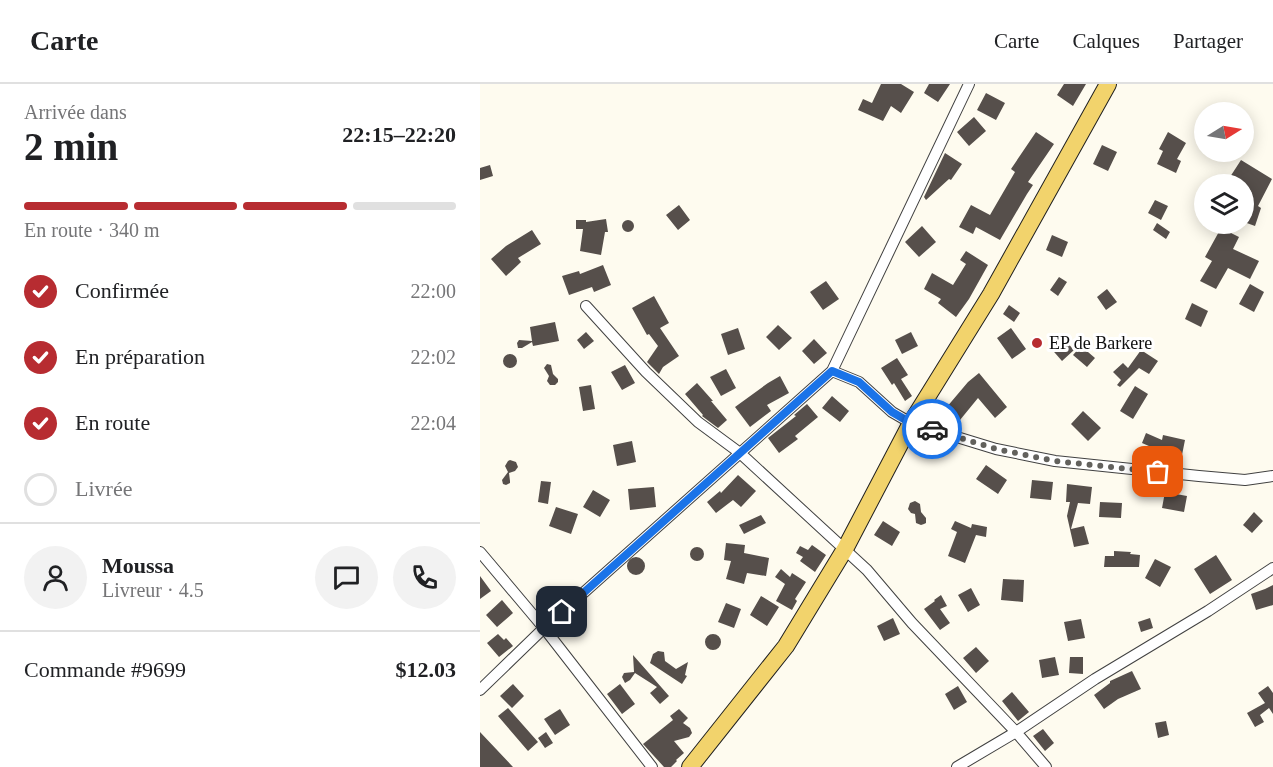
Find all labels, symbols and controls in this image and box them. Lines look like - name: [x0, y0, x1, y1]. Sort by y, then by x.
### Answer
- text: Carte: [30, 25, 98, 56]
- text: Carte: [994, 29, 1039, 53]
- text: Calques: [1072, 29, 1140, 53]
- text: Partager: [1173, 29, 1243, 53]
- text: Arrivée dans: [24, 101, 127, 123]
- north arrow: [1194, 102, 1254, 162]
- map controls: [1194, 102, 1254, 234]
- text: 22:15–22:20: [342, 122, 456, 147]
- text: 2 min: [24, 125, 118, 168]
- button: layers: [1194, 174, 1254, 234]
- text: En route · 340 m: [24, 219, 160, 241]
- icon: check: [24, 275, 57, 308]
- text: Confirmée: [75, 278, 169, 303]
- text: 22:00: [410, 280, 456, 302]
- place label: EP de Barkere: [1049, 333, 1152, 353]
- marker: EP de Barkere: [1030, 336, 1044, 350]
- icon: check: [24, 341, 57, 374]
- text: En préparation: [75, 344, 205, 369]
- text: 22:02: [410, 346, 456, 368]
- courier: [902, 399, 962, 459]
- icon: check: [24, 407, 57, 440]
- text: En route: [75, 410, 150, 435]
- text: 22:04: [410, 412, 456, 434]
- icon: car: [916, 413, 949, 446]
- pin: [1132, 446, 1183, 497]
- icon: bag: [1141, 455, 1174, 488]
- text: Livrée: [75, 476, 132, 501]
- button: person: [24, 546, 87, 609]
- button: chat: [315, 546, 378, 609]
- button: phone: [393, 546, 456, 609]
- text: Moussa: [102, 553, 174, 578]
- text: Livreur · 4.5: [102, 579, 204, 601]
- pin: [536, 586, 587, 637]
- icon: home: [545, 595, 578, 628]
- text: Commande #9699: [24, 657, 186, 682]
- text: $12.03: [396, 657, 456, 682]

